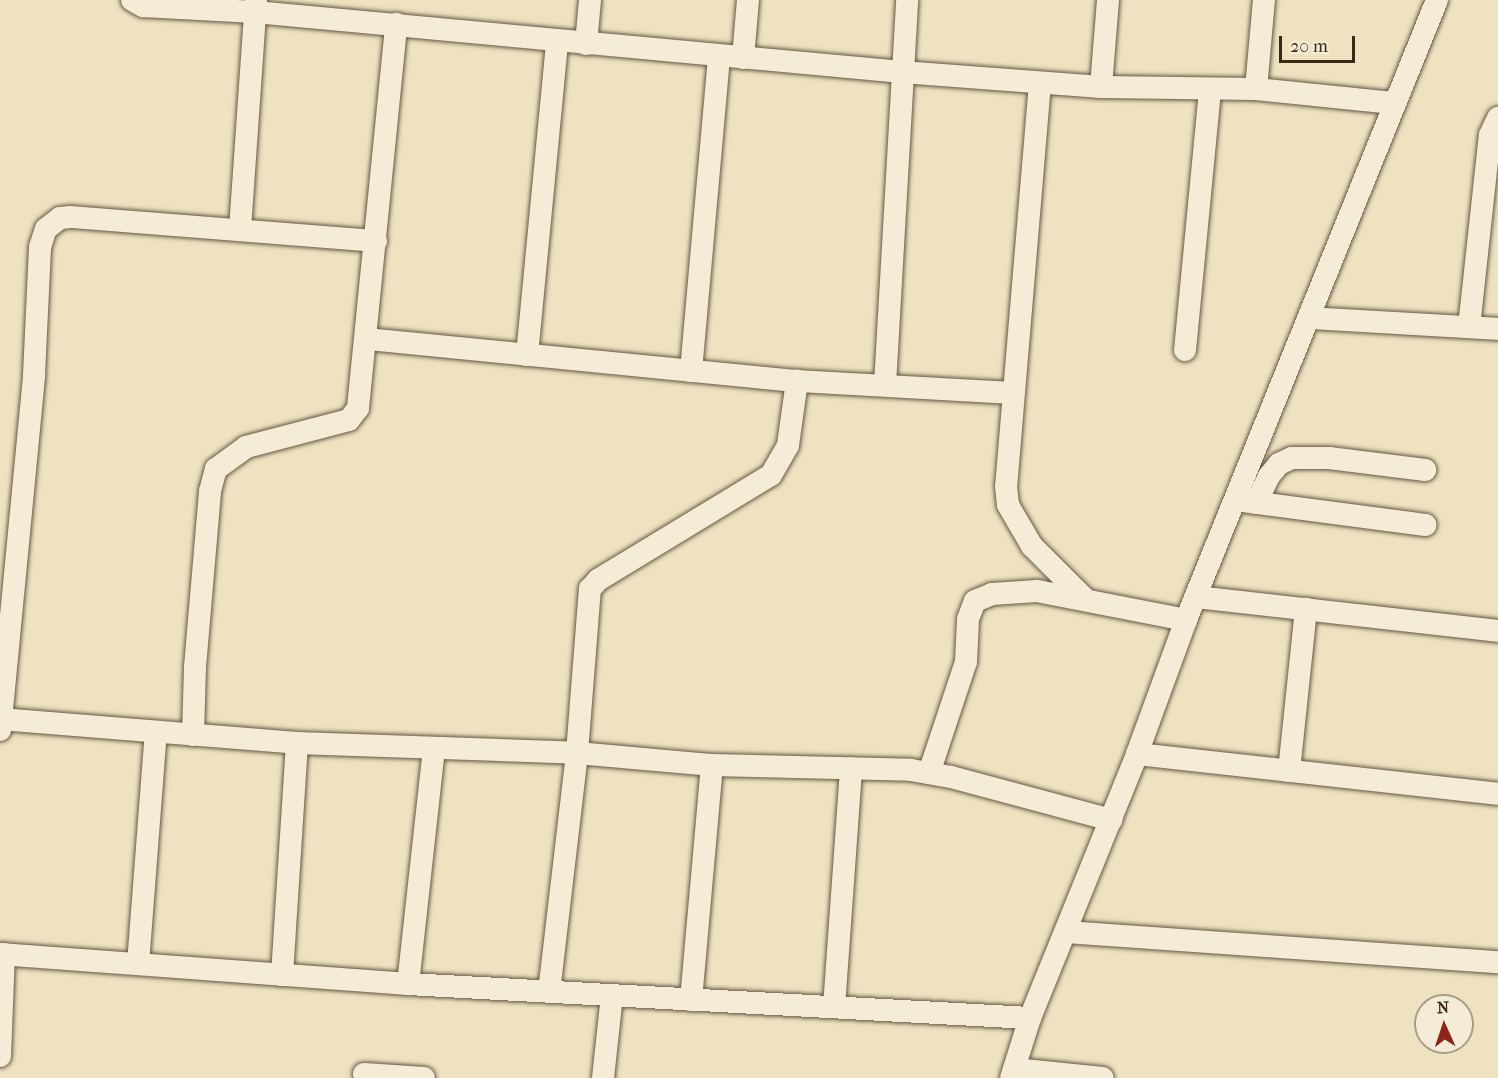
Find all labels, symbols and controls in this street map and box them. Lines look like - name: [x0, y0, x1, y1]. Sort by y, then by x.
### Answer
- scale bar: [1282, 24, 1358, 62]
- text: 20 m: [1290, 36, 1328, 57]
- north arrow: [1414, 994, 1474, 1054]
- text: N: [1437, 998, 1450, 1017]

